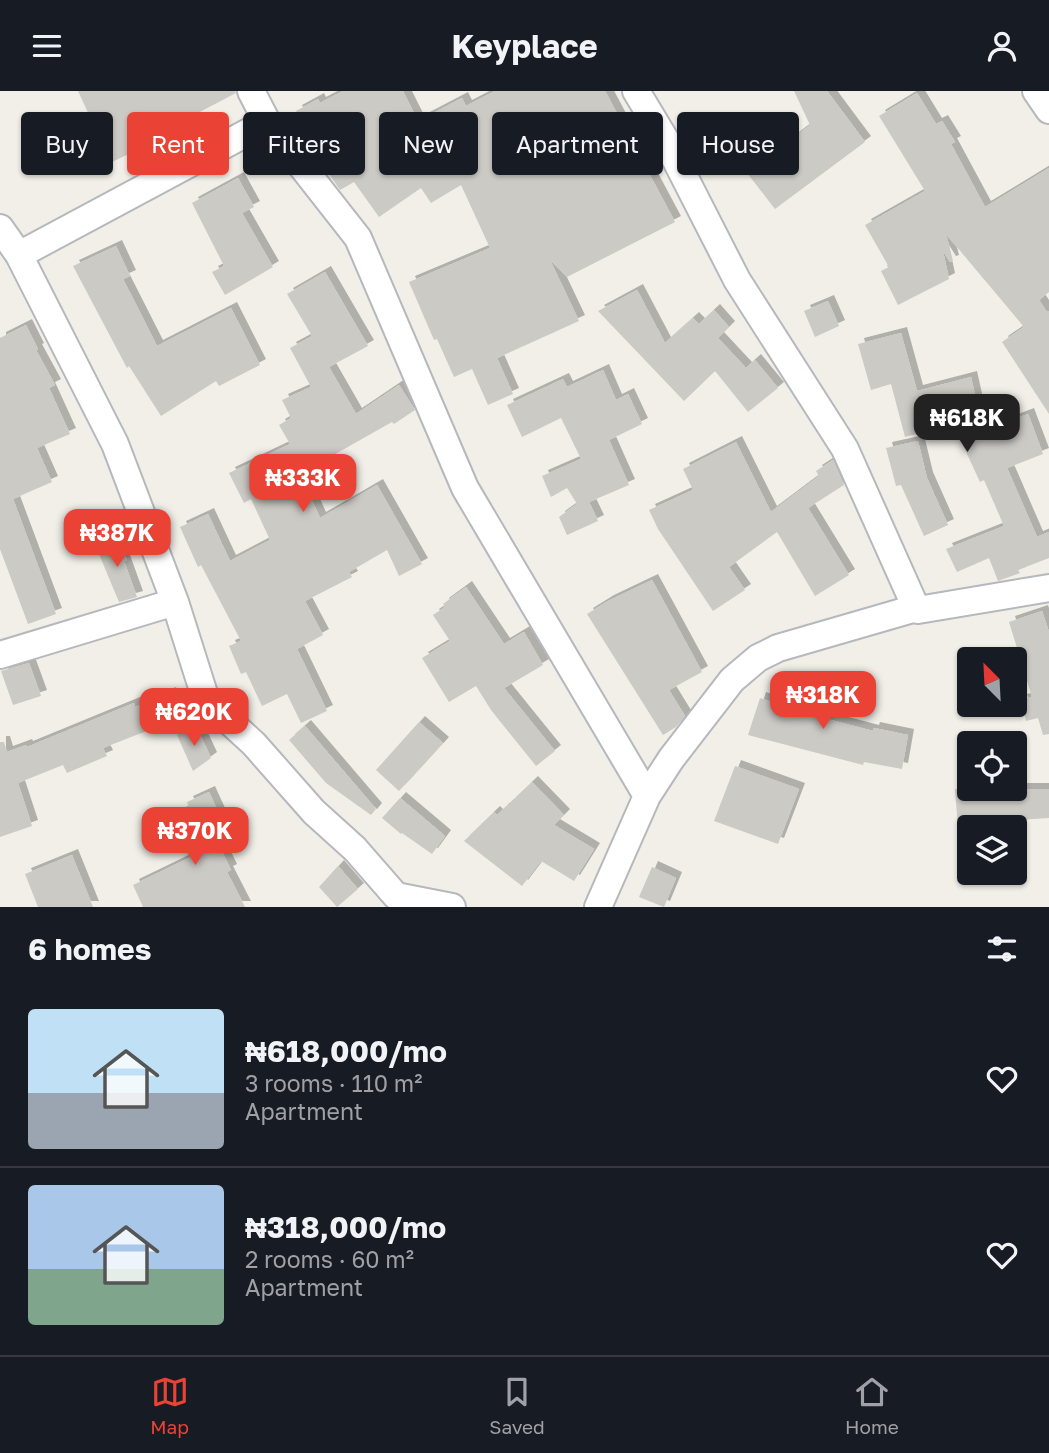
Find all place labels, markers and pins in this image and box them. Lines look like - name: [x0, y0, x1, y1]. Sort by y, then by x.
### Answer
- pin: ₦618K: [918, 395, 1016, 454]
- pin: ₦333K: [254, 455, 352, 514]
- pin: ₦387K: [68, 510, 166, 569]
- pin: ₦318K: [774, 671, 872, 731]
- pin: ₦620K: [145, 689, 243, 748]
- pin: ₦370K: [146, 807, 244, 867]

